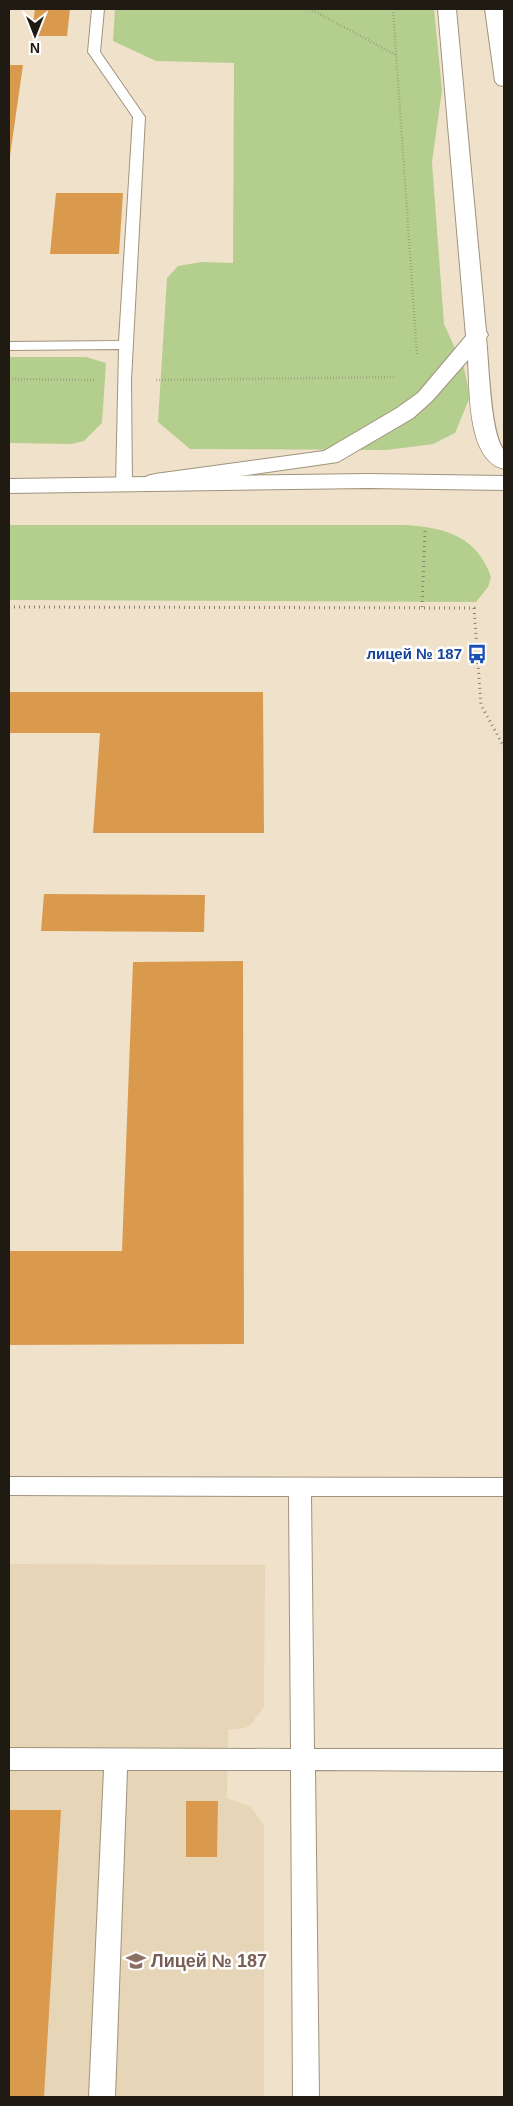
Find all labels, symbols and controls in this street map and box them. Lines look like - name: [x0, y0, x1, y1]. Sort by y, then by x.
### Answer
- north arrow: [10, 10, 60, 60]
- text: N: [30, 40, 40, 56]
- bus stop icon: лицей № 187: [466, 643, 488, 665]
- place label: лицей № 187: [366, 645, 462, 662]
- school or university icon: Лицей № 187: [125, 1950, 147, 1972]
- place label: Лицей № 187: [151, 1951, 267, 1971]

